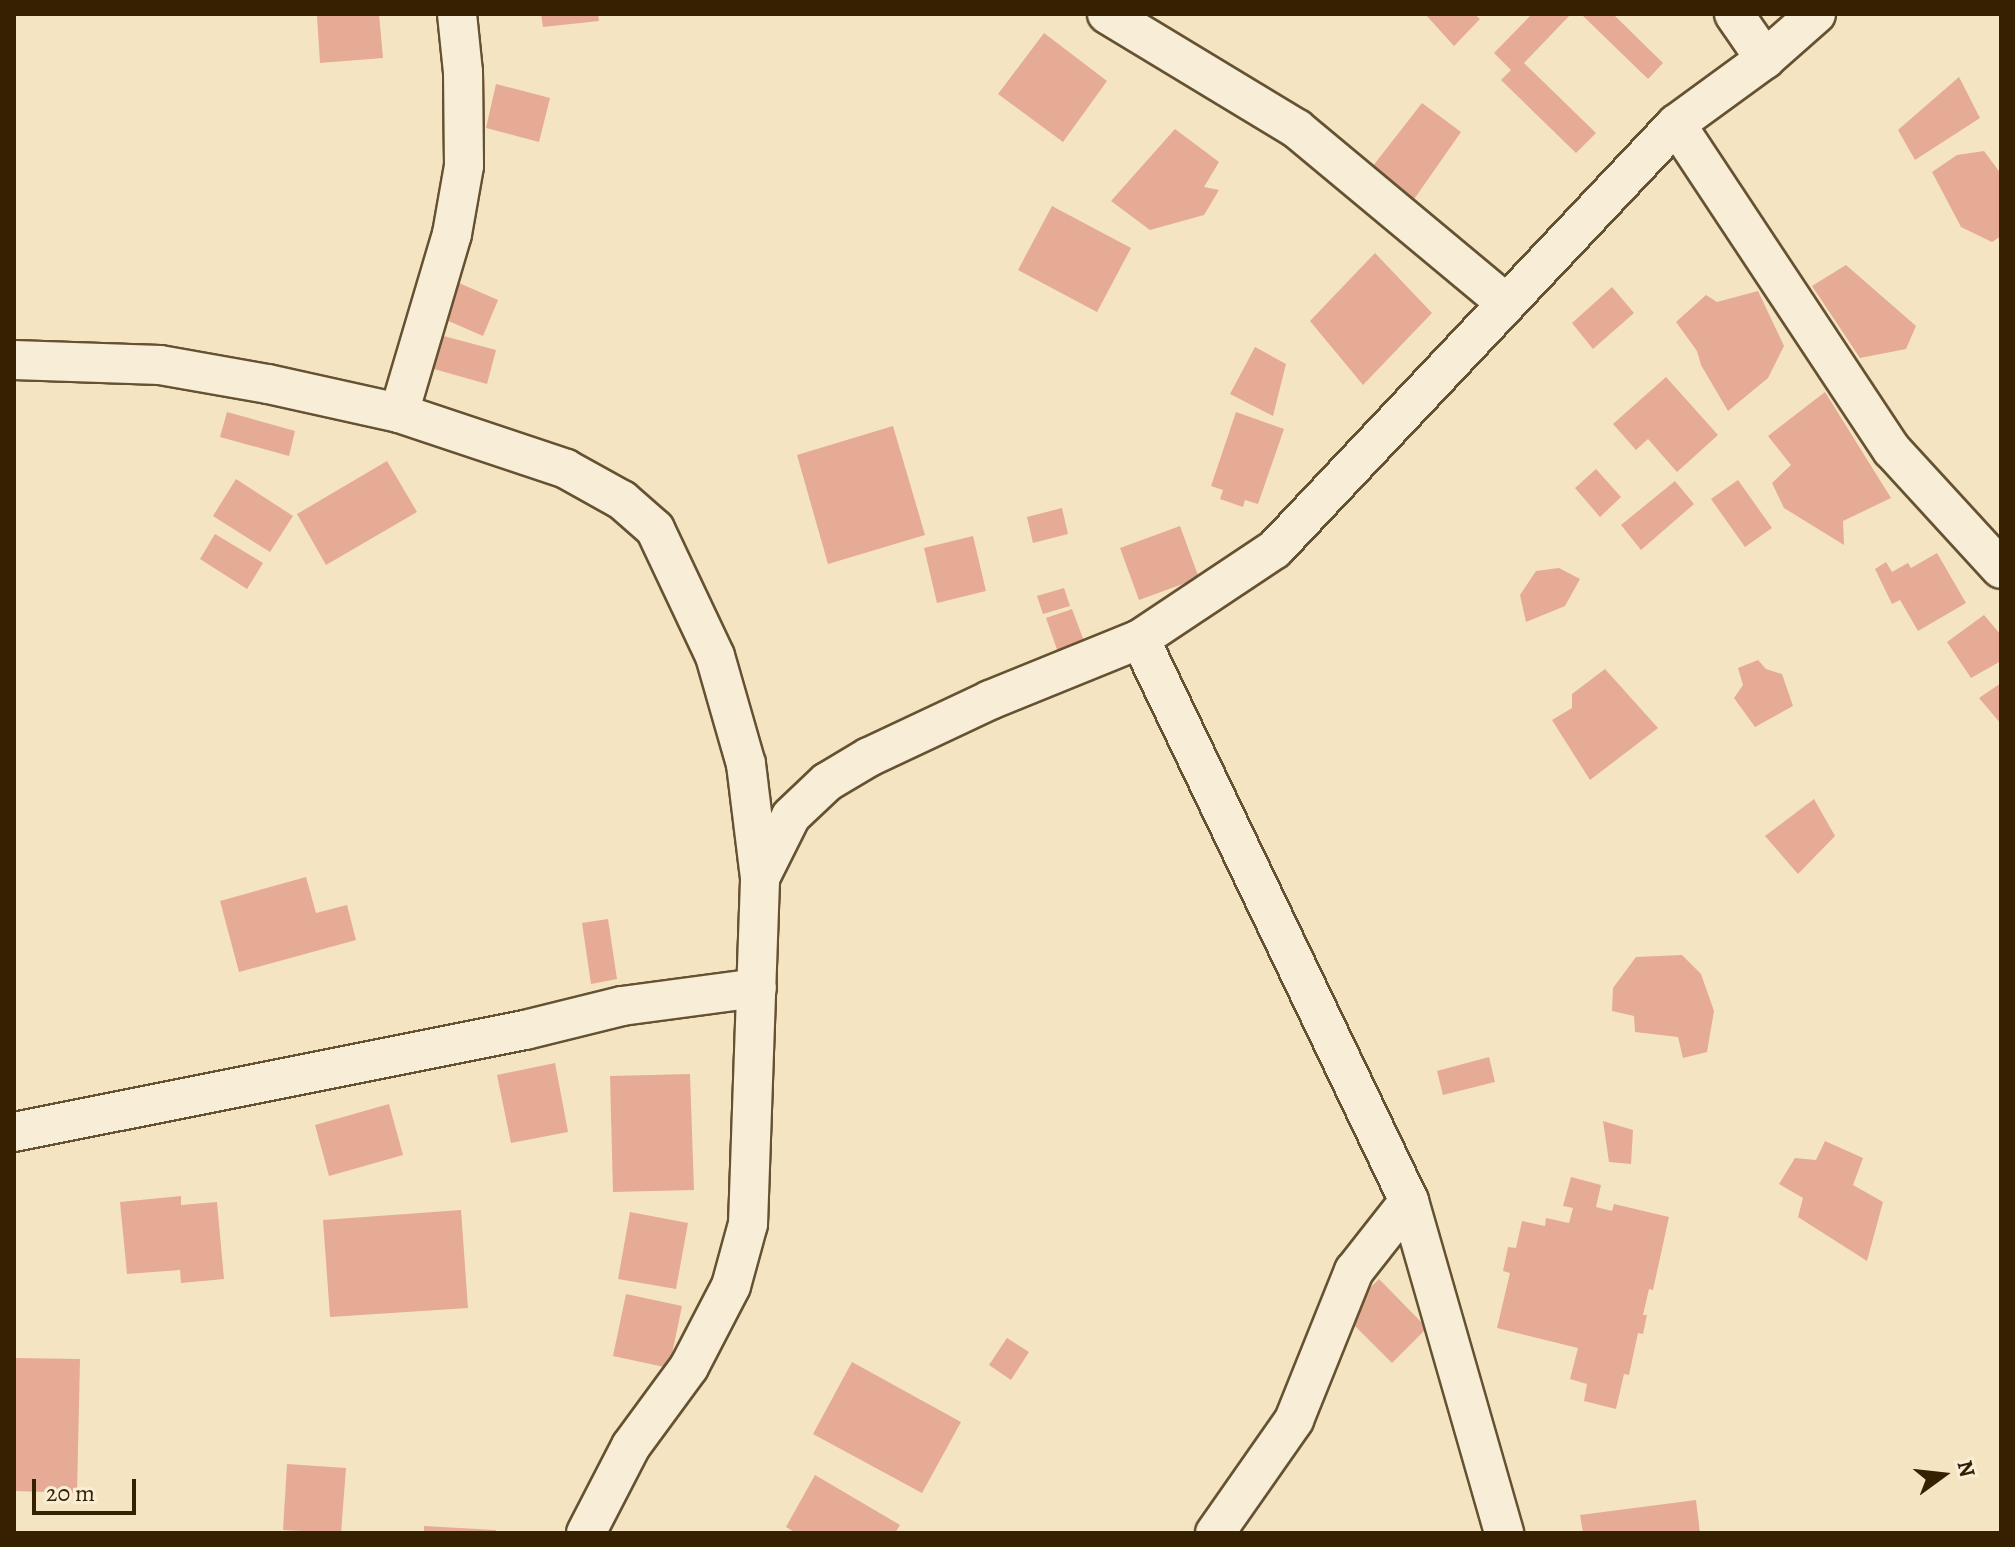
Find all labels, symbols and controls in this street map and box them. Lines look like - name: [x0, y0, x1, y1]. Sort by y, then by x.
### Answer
- north arrow: [1903, 1435, 1983, 1515]
- text: N: [1950, 1457, 1983, 1480]
- scale bar: [36, 1463, 140, 1513]
- text: 20 m: [46, 1477, 95, 1509]

